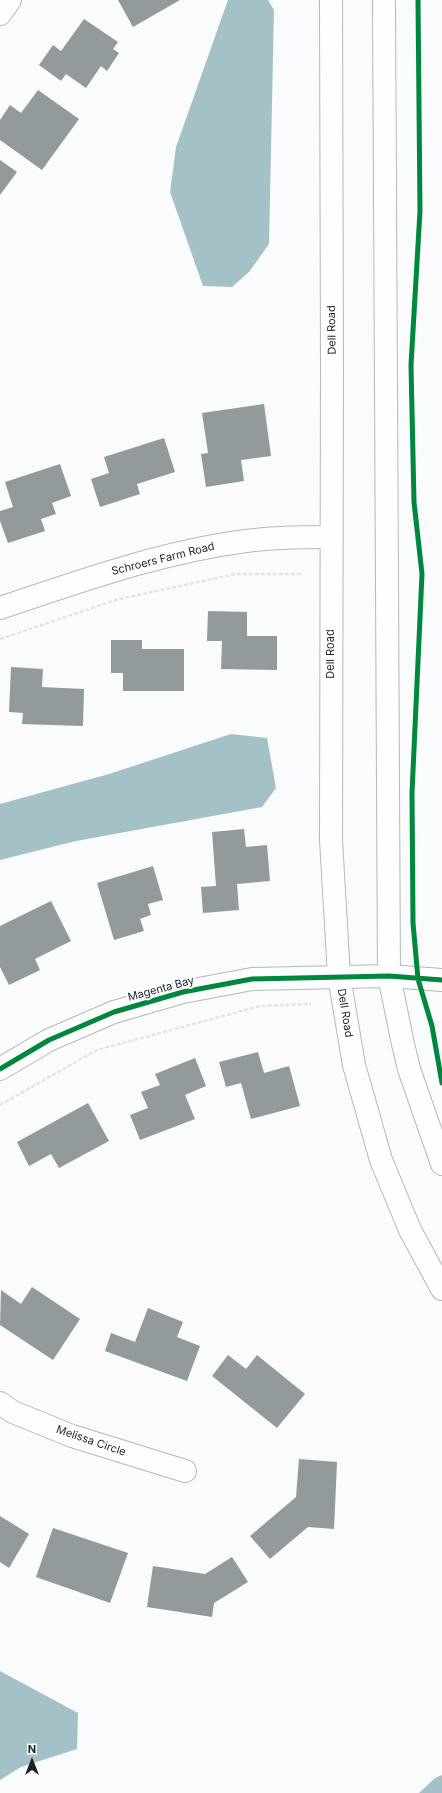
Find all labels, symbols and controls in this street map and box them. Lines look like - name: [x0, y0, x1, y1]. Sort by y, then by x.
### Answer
- street label: Dell Road: [325, 305, 339, 355]
- street label: Schroers Farm Road: [110, 540, 216, 578]
- street label: Dell Road: [324, 629, 338, 679]
- street label: Magenta Bay: [126, 974, 196, 1004]
- street label: Dell Road: [335, 988, 355, 1038]
- street label: Melissa Circle: [55, 1423, 127, 1459]
- north arrow: [12, 1741, 52, 1781]
- text: N: [28, 1742, 36, 1756]

